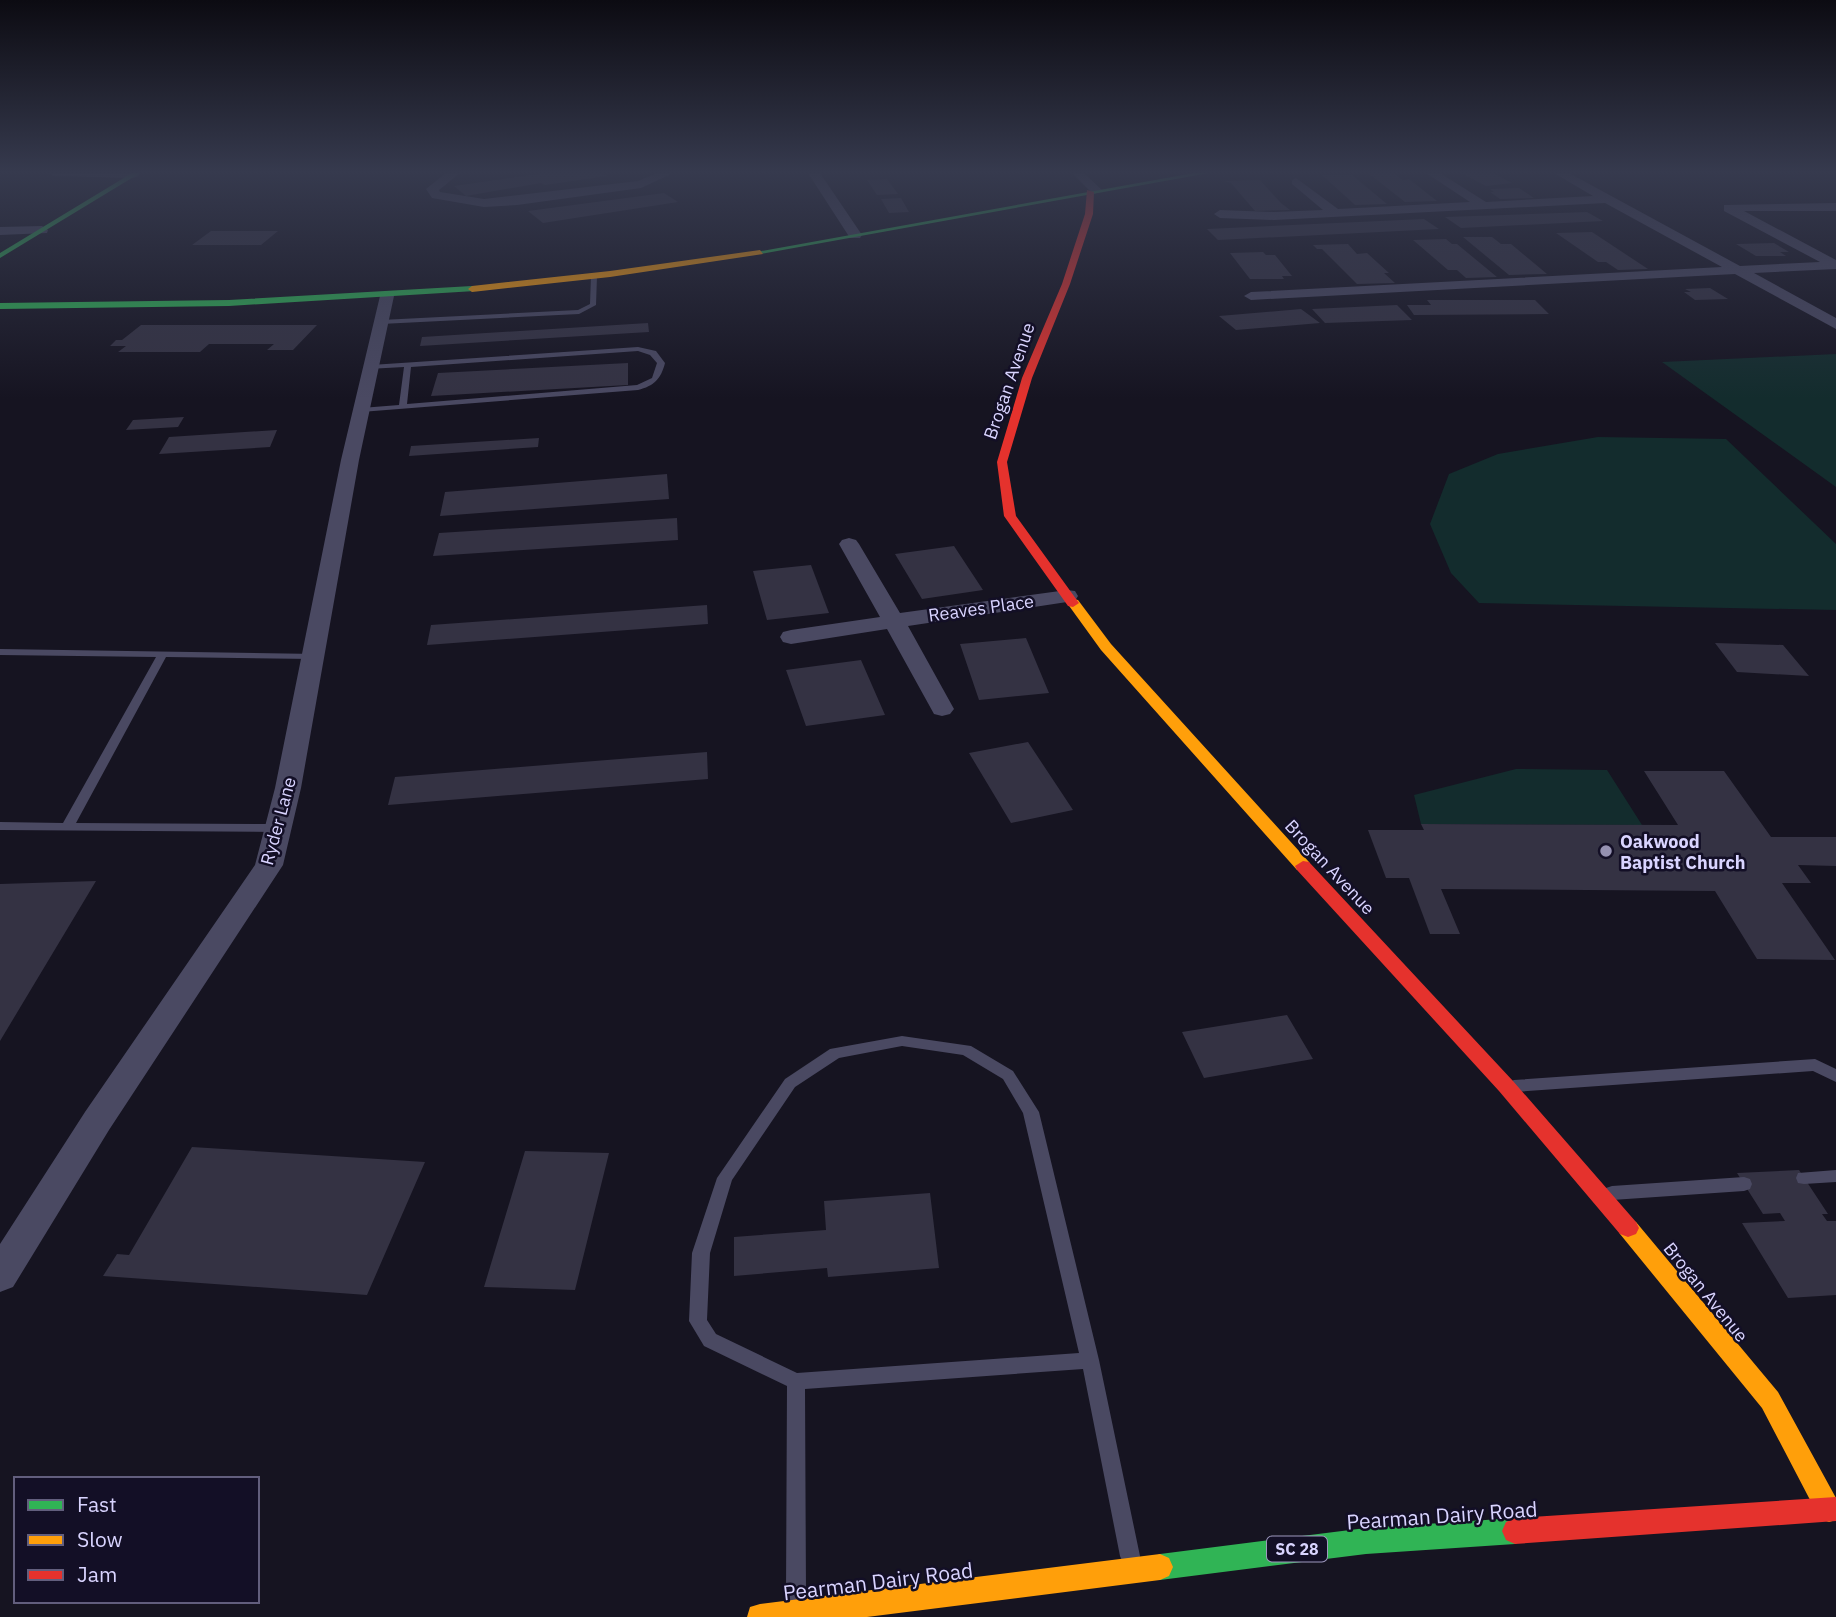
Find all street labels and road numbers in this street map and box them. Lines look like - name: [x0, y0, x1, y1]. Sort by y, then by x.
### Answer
- street label: Brogan Avenue: [978, 319, 1040, 442]
- street label: Reaves Place: [927, 589, 1035, 627]
- street label: Ryder Lane: [255, 774, 301, 868]
- street label: Brogan Avenue: [1280, 815, 1380, 920]
- street label: Brogan Avenue: [1659, 1237, 1753, 1347]
- street label: Pearman Dairy Road: [1346, 1494, 1538, 1536]
- road number: SC 28: [1267, 1536, 1327, 1562]
- street label: Pearman Dairy Road: [781, 1555, 975, 1607]

